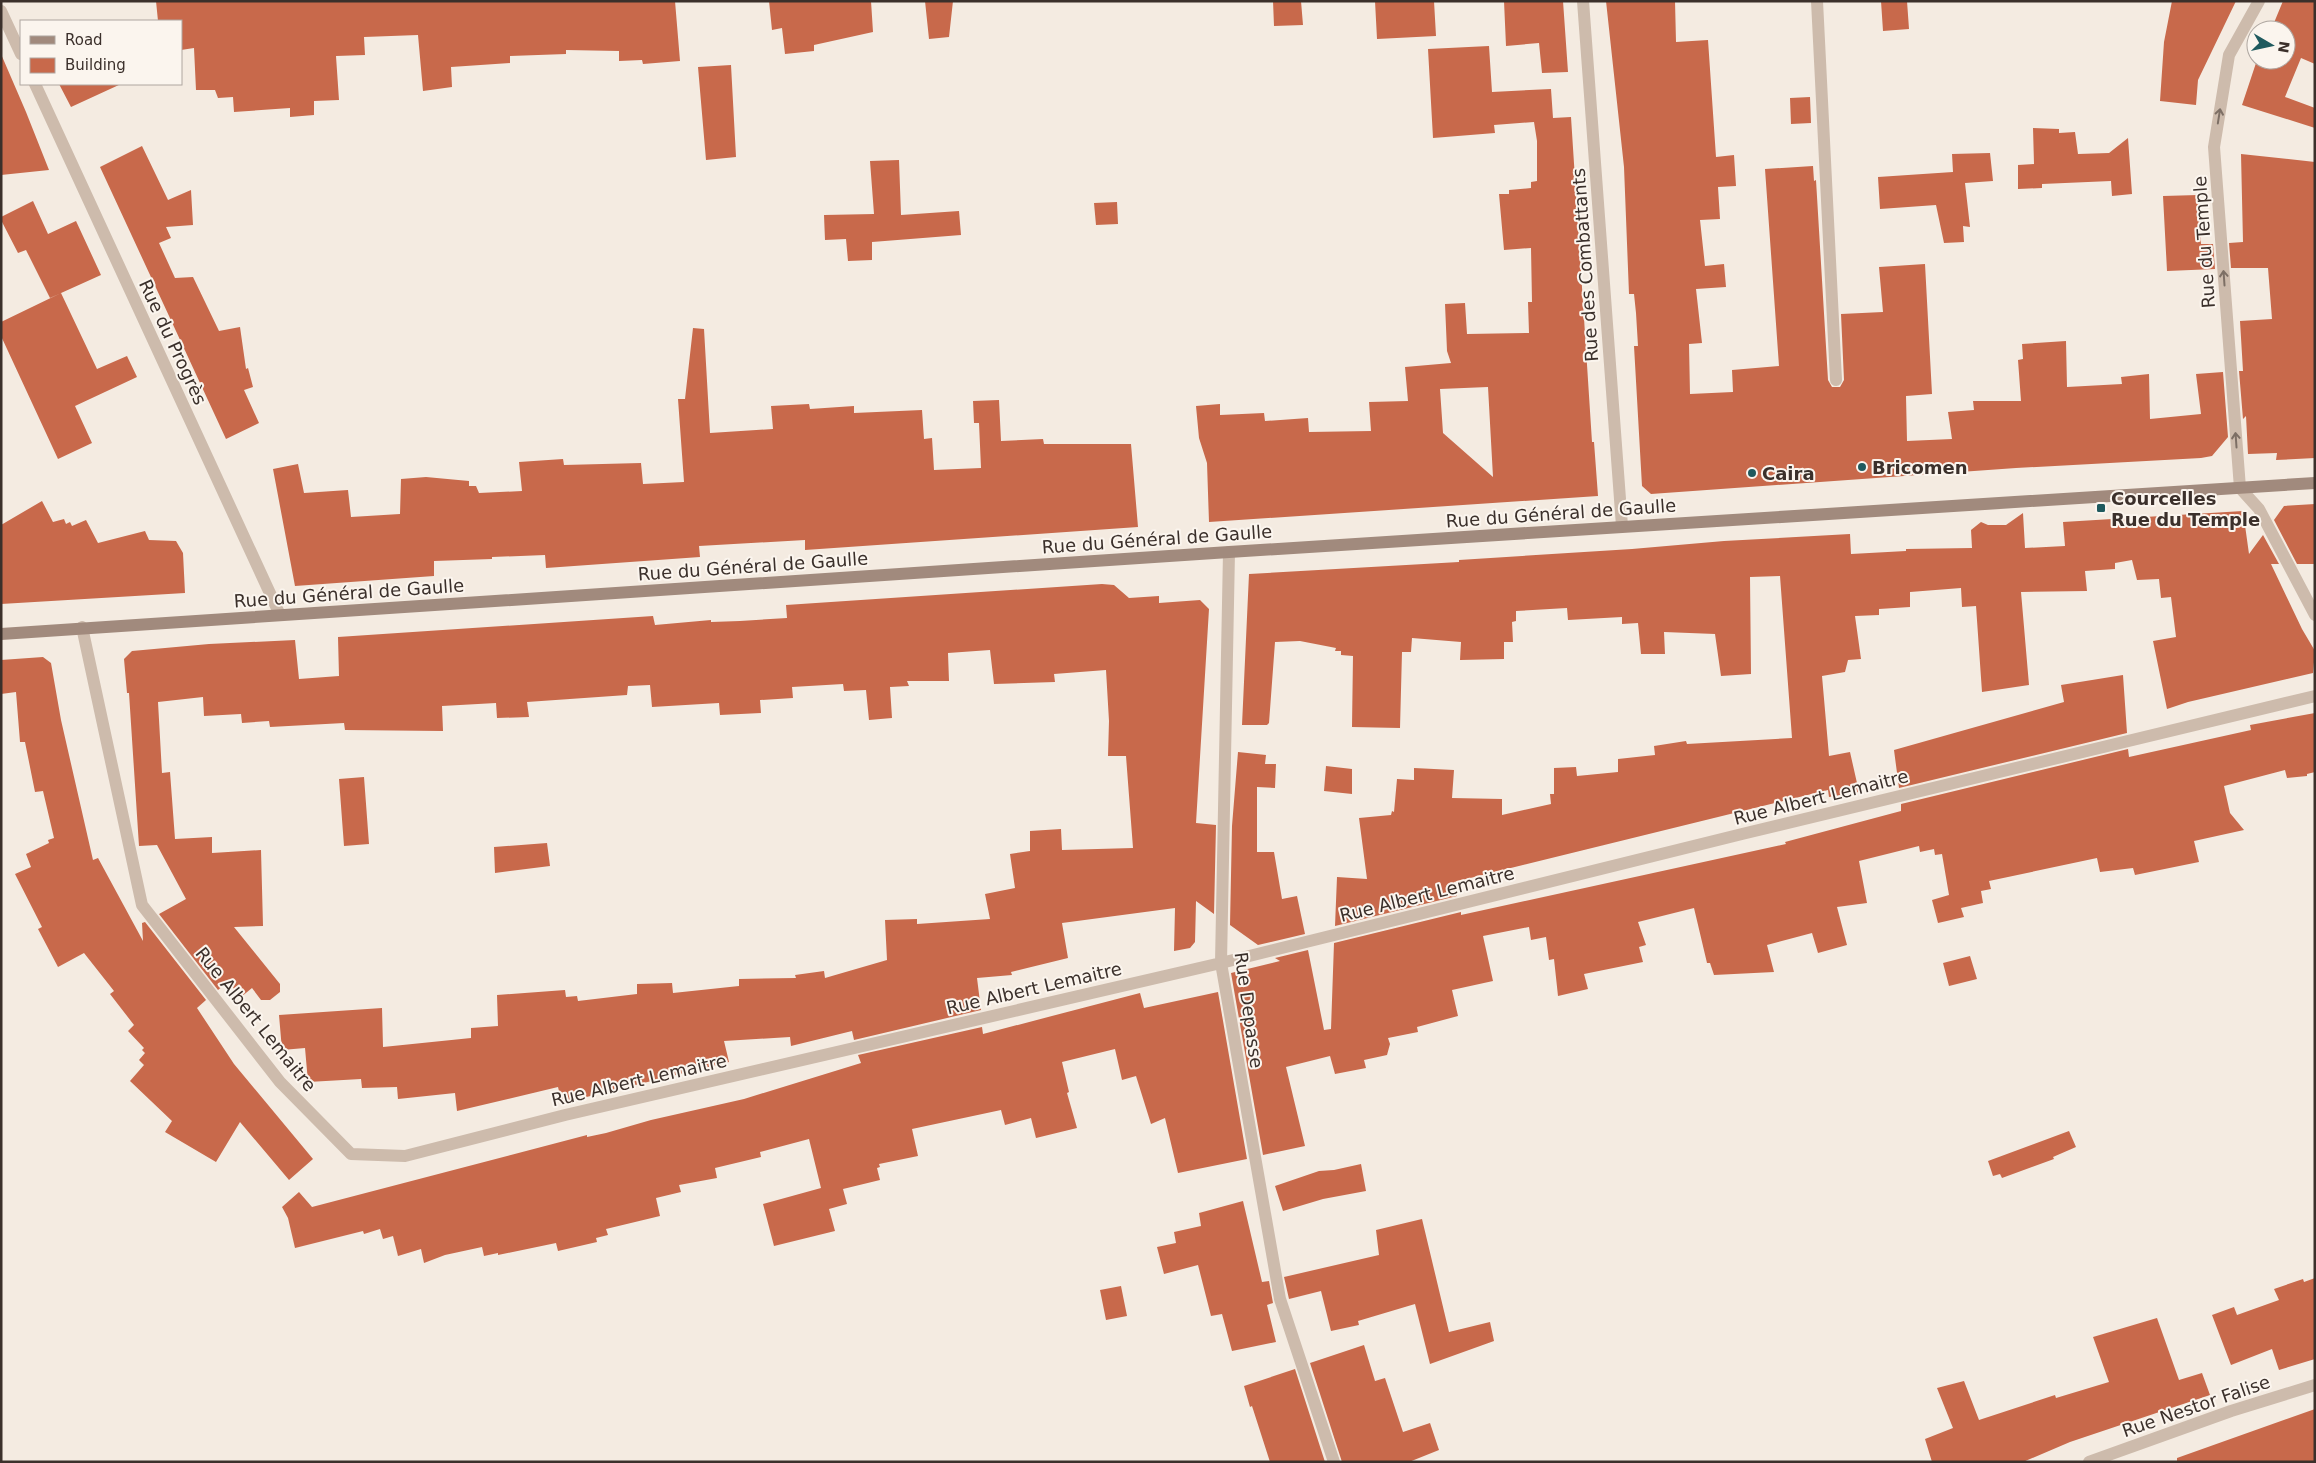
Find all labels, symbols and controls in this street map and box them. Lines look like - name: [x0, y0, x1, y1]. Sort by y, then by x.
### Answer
- legend: [20, 20, 182, 85]
- north arrow: [2246, 20, 2296, 70]
- text: Road: [65, 31, 103, 49]
- text: N: [2275, 40, 2293, 54]
- text: Building: [65, 56, 126, 74]
- one-way arrow: [2215, 108, 2225, 124]
- street label: Rue des Combattants: [1568, 167, 1602, 363]
- street label: Rue du Temple: [2189, 175, 2219, 309]
- one-way arrow: [2219, 270, 2229, 286]
- street label: Rue du Progrès: [135, 276, 211, 408]
- one-way arrow: [2231, 432, 2241, 448]
- place label: Bricomen: [1872, 457, 1968, 478]
- marker: Bricomen: [1856, 461, 1868, 473]
- place label: Caira: [1762, 463, 1815, 484]
- marker: Caira: [1746, 467, 1758, 479]
- place label: Courcelles Rue du Temple: [2111, 488, 2260, 530]
- street label: Rue du Général de Gaulle: [1445, 494, 1677, 532]
- marker: Courcelles Rue du Temple: [2095, 502, 2107, 514]
- street label: Rue du Général de Gaulle: [1041, 520, 1273, 558]
- street label: Rue du Général de Gaulle: [637, 547, 869, 585]
- street label: Rue du Général de Gaulle: [233, 574, 465, 612]
- street label: Rue Albert Lemaitre: [1731, 765, 1911, 829]
- street label: Rue Albert Lemaitre: [1337, 862, 1517, 926]
- street label: Rue Albert Lemaitre: [191, 943, 321, 1095]
- street label: Rue Depasse: [1230, 951, 1268, 1069]
- street label: Rue Albert Lemaitre: [944, 958, 1124, 1018]
- street label: Rue Albert Lemaitre: [549, 1050, 729, 1110]
- street label: Rue Nestor Falise: [2119, 1371, 2273, 1441]

